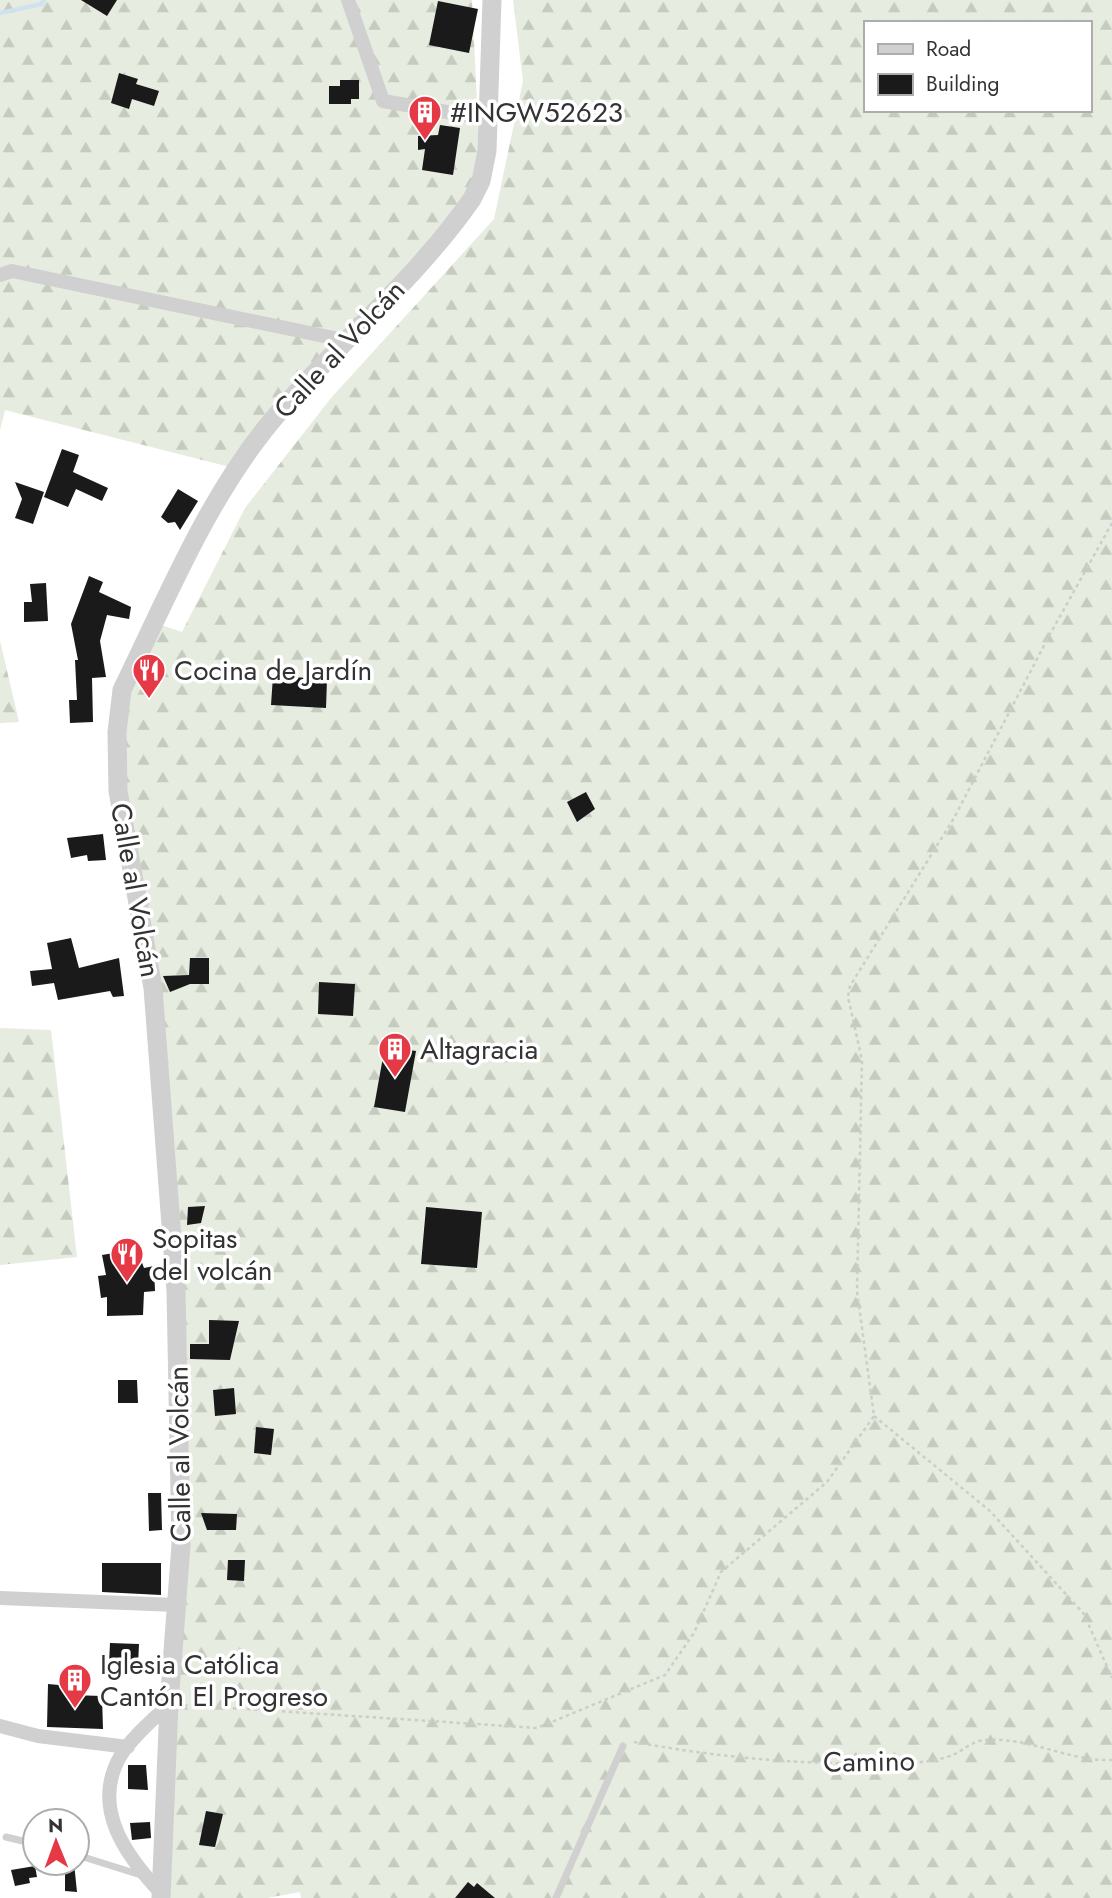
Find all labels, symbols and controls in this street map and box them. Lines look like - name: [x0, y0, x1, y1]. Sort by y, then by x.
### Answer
- legend: [864, 21, 1091, 112]
- text: Road: [926, 34, 971, 64]
- text: Building: [926, 69, 999, 99]
- place label: #INGW52623: [450, 92, 623, 133]
- building icon: #INGW52623: [406, 93, 444, 142]
- street label: Calle al Volcán: [264, 271, 414, 428]
- place label: Cocina de Jardín: [174, 650, 372, 691]
- restaurant icon: Cocina de Jardín: [130, 651, 168, 700]
- street label: Calle al Volcán: [100, 800, 171, 980]
- place label: Altagracia: [420, 1029, 538, 1070]
- building icon: Altagracia: [376, 1030, 414, 1079]
- place label: Sopitas del volcán: [152, 1218, 273, 1291]
- restaurant icon: Sopitas del volcán: [108, 1235, 146, 1284]
- street label: Calle al Volcán: [157, 1365, 202, 1542]
- place label: Iglesia Católica Cantón El Progreso: [100, 1644, 328, 1717]
- building icon: Iglesia Católica Cantón El Progreso: [56, 1661, 94, 1710]
- street label: Camino: [823, 1740, 915, 1783]
- north arrow: [21, 1807, 91, 1877]
- text: N: [48, 1812, 63, 1839]

